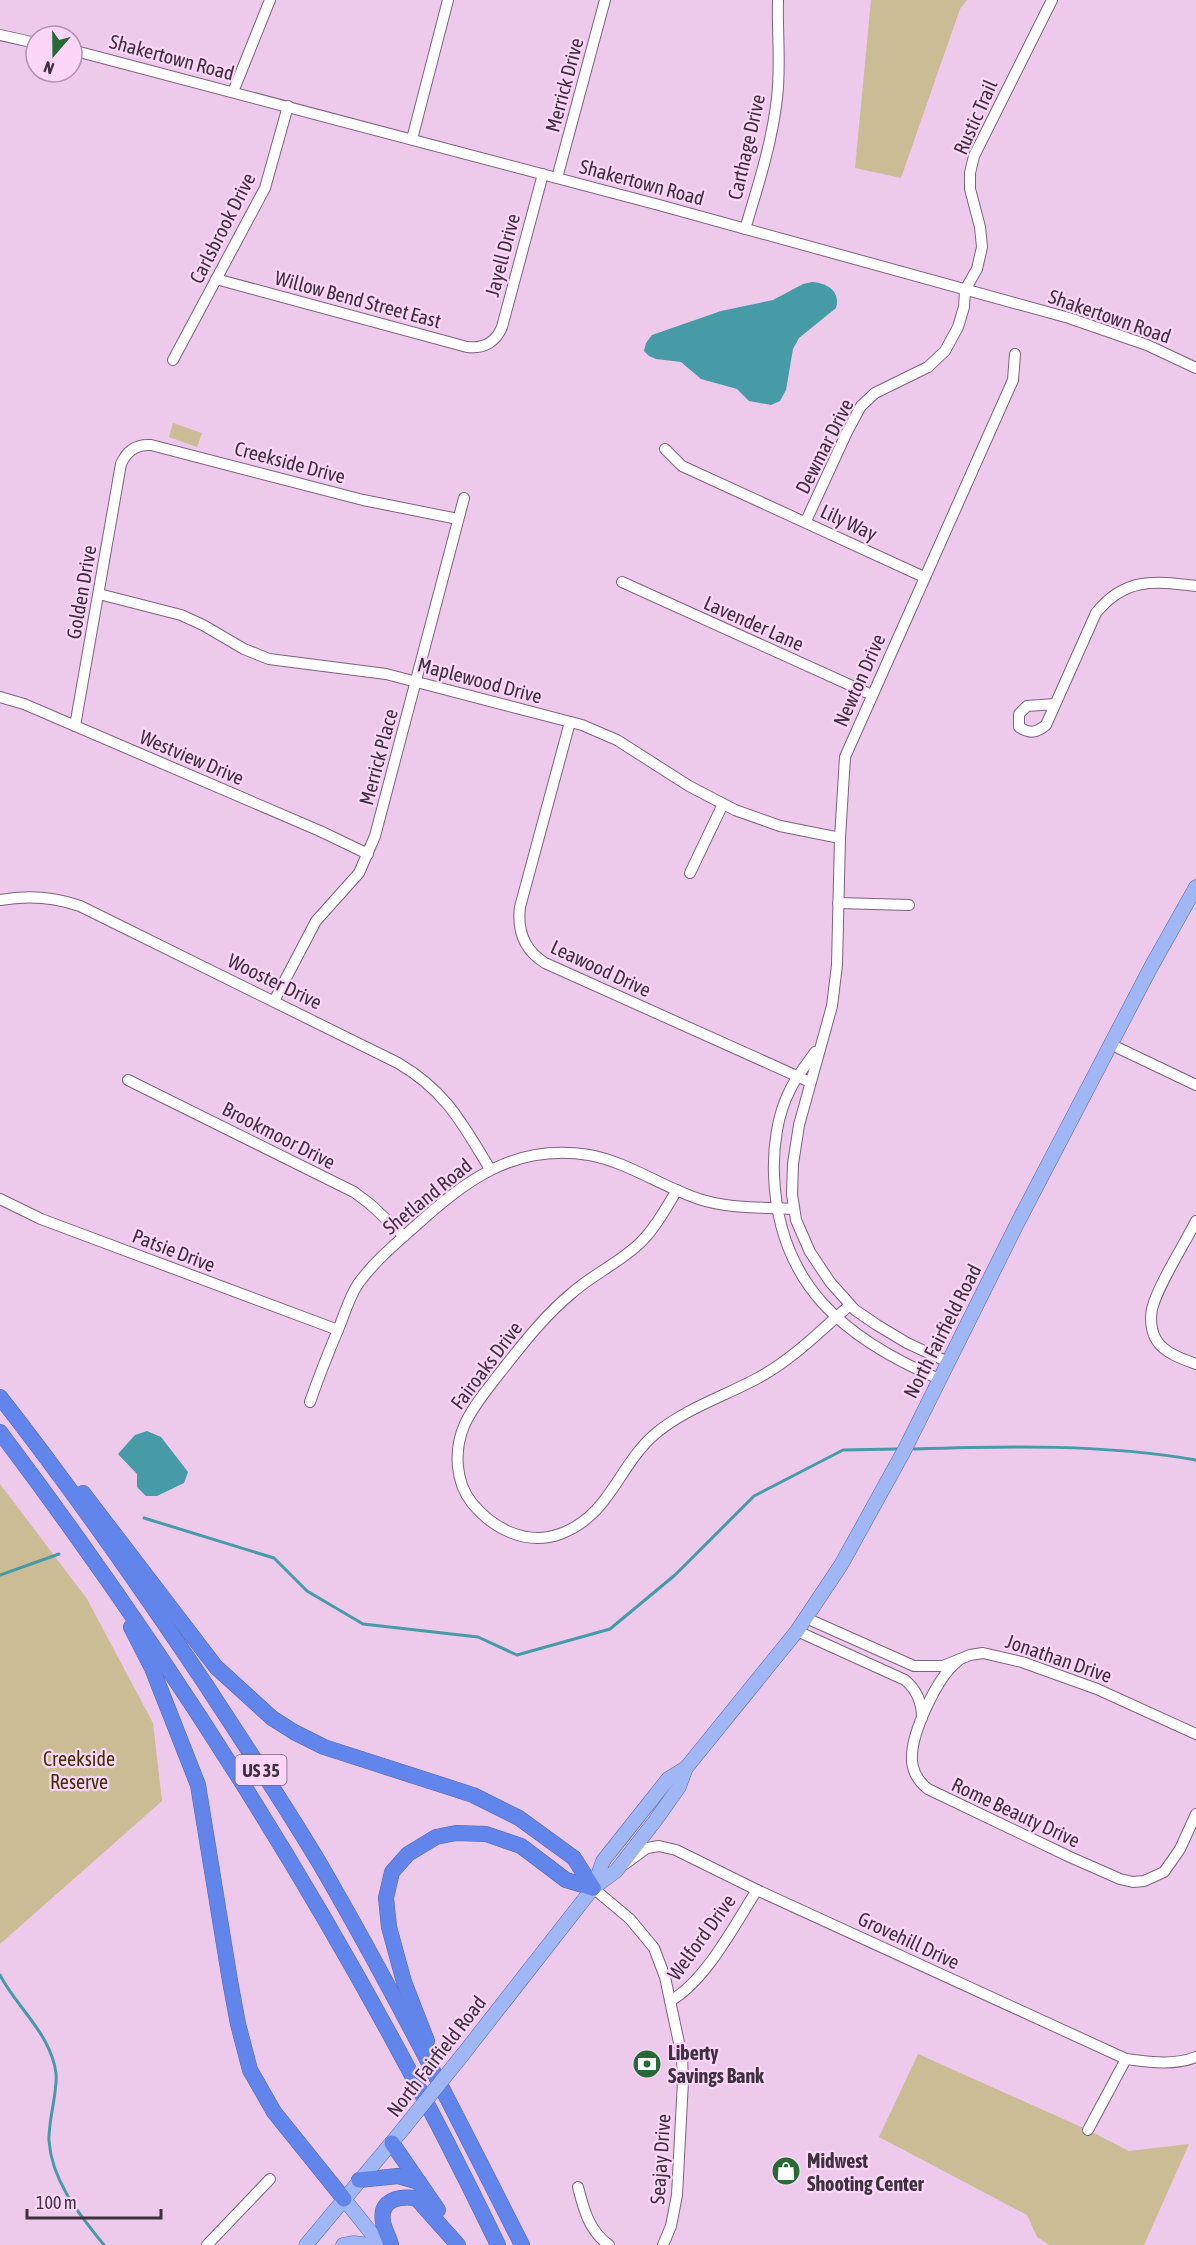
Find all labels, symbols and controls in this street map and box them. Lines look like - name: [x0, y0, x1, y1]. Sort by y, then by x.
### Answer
- north arrow: [24, 24, 84, 84]
- street label: Shakertown Road: [107, 29, 237, 85]
- street label: Merrick Drive: [540, 35, 588, 135]
- text: N: [41, 58, 56, 78]
- street label: Rustic Trail: [948, 75, 1002, 158]
- street label: Carthage Drive: [723, 92, 769, 202]
- street label: Shakertown Road: [577, 154, 707, 210]
- street label: Carlsbrook Drive: [184, 169, 260, 287]
- street label: Jayell Drive: [480, 211, 524, 299]
- street label: Willow Bend Street East: [272, 266, 444, 332]
- street label: Shakertown Road: [1046, 284, 1174, 348]
- street label: Dewmar Drive: [790, 395, 858, 497]
- street label: Creekside Drive: [232, 436, 348, 488]
- street label: Lily Way: [817, 499, 881, 545]
- street label: Golden Drive: [61, 543, 101, 641]
- street label: Lavender Lane: [700, 591, 808, 655]
- street label: Newton Drive: [828, 630, 890, 730]
- street label: Maplewood Drive: [415, 652, 545, 708]
- street label: Merrick Place: [354, 706, 402, 808]
- street label: Westview Drive: [136, 725, 248, 789]
- street label: Leawood Drive: [547, 935, 655, 1001]
- street label: Wooster Drive: [224, 948, 326, 1014]
- street label: Brookmoor Drive: [219, 1097, 339, 1173]
- street label: Shetland Road: [378, 1153, 476, 1239]
- street label: Patsie Drive: [129, 1224, 219, 1276]
- street label: North Fairfield Road: [898, 1260, 986, 1402]
- street label: Fairoaks Drive: [446, 1317, 526, 1413]
- street label: Jonathan Drive: [1003, 1629, 1115, 1687]
- park label: Creekside Reserve: [43, 1747, 115, 1793]
- road number: US 35: [236, 1755, 286, 1785]
- street label: Rome Beauty Drive: [948, 1772, 1084, 1852]
- street label: Welford Drive: [662, 1890, 740, 1984]
- street label: Grovehill Drive: [855, 1906, 963, 1974]
- street label: North Fairfield Road: [382, 1991, 490, 2121]
- place label: Liberty Savings Bank: [668, 2041, 764, 2087]
- bank icon: Liberty Savings Bank: [631, 2048, 663, 2080]
- street label: Seajay Drive: [645, 2113, 675, 2205]
- place label: Midwest Shooting Center: [807, 2149, 925, 2195]
- shop icon: Midwest Shooting Center: [770, 2155, 802, 2187]
- scale bar: [27, 2182, 160, 2220]
- text: 100 m: [36, 2192, 77, 2213]

